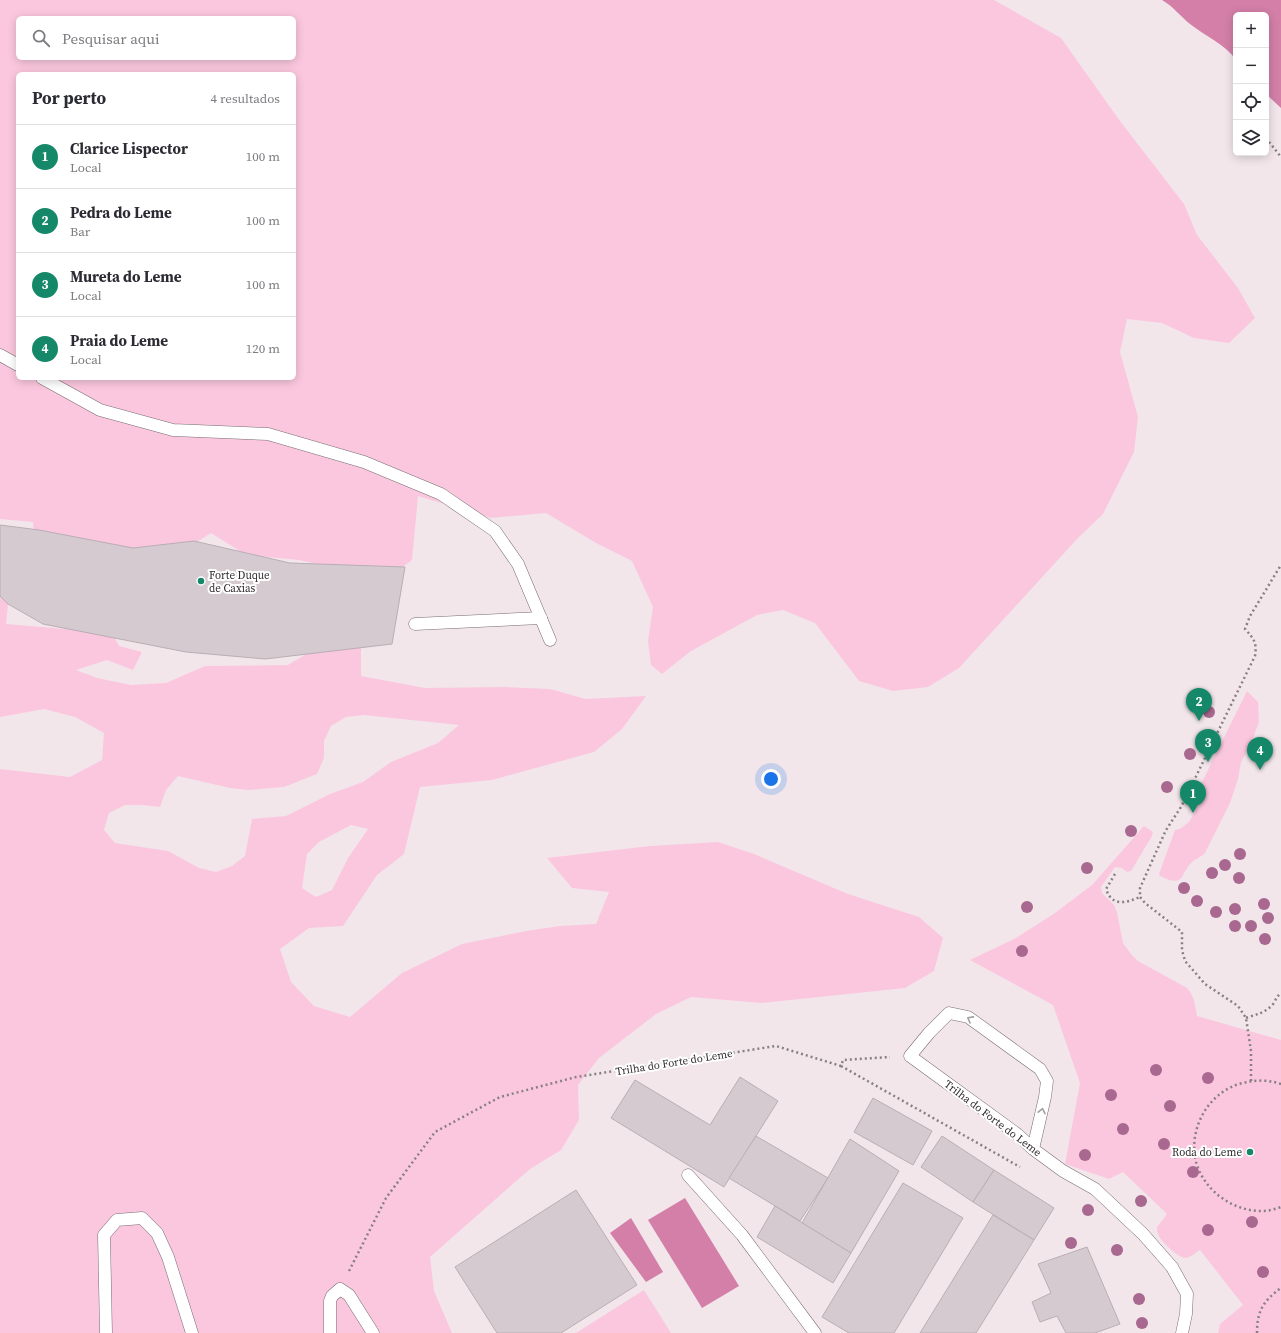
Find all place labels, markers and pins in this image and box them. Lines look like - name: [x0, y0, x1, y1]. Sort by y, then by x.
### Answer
- place label: Forte Duque de Caxias: [209, 568, 270, 596]
- marker: Forte Duque de Caxias: [196, 576, 206, 586]
- pin: 2: [1186, 688, 1212, 721]
- pin: 3: [1195, 729, 1221, 762]
- pin: 4: [1247, 737, 1273, 770]
- pin: 1: [1180, 780, 1206, 813]
- place label: Roda do Leme: [1172, 1145, 1242, 1160]
- marker: Roda do Leme: [1245, 1147, 1255, 1157]

